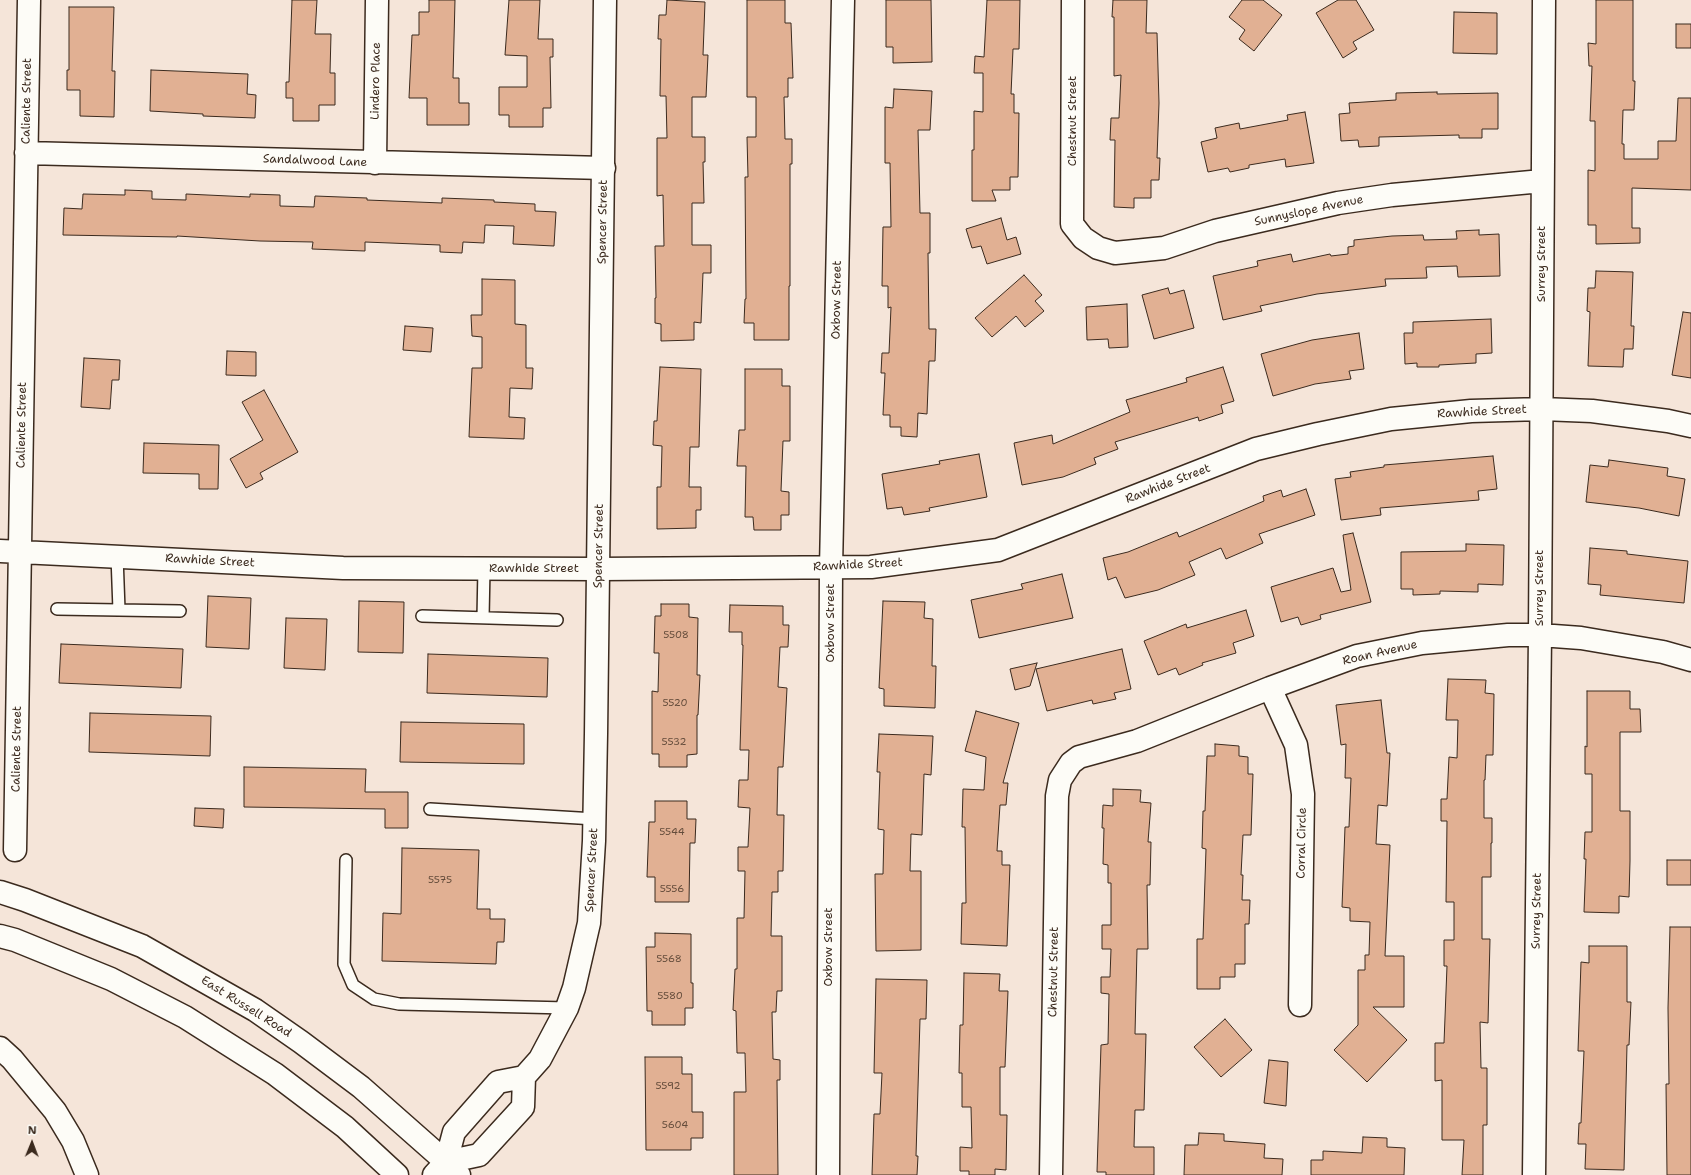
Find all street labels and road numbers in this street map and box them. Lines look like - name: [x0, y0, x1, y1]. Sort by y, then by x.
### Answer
- street label: Lindero Place: [368, 42, 384, 120]
- street label: Caliente Street: [19, 58, 35, 144]
- street label: Chestnut Street: [1066, 76, 1080, 166]
- street label: Sandalwood Lane: [263, 152, 367, 170]
- street label: Spencer Street: [595, 180, 611, 264]
- street label: Sunnyslope Avenue: [1253, 192, 1365, 230]
- street label: Surrey Street: [1535, 226, 1549, 302]
- street label: Oxbow Street: [829, 260, 845, 340]
- street label: Caliente Street: [14, 382, 30, 468]
- street label: Rawhide Street: [1437, 402, 1527, 422]
- street label: Rawhide Street: [1124, 461, 1212, 507]
- street label: Spencer Street: [591, 504, 607, 588]
- street label: Surrey Street: [1533, 550, 1547, 626]
- street label: Rawhide Street: [165, 551, 255, 571]
- street label: Rawhide Street: [813, 555, 903, 575]
- street label: Rawhide Street: [489, 562, 579, 576]
- street label: Oxbow Street: [824, 583, 838, 663]
- street label: Roan Avenue: [1341, 637, 1419, 669]
- street label: Caliente Street: [9, 706, 25, 792]
- street label: Corral Circle: [1294, 807, 1310, 879]
- street label: Spencer Street: [583, 827, 601, 913]
- street label: Surrey Street: [1529, 873, 1545, 949]
- street label: Oxbow Street: [822, 907, 836, 987]
- street label: Chestnut Street: [1046, 927, 1062, 1017]
- street label: East Russell Road: [198, 973, 294, 1041]

